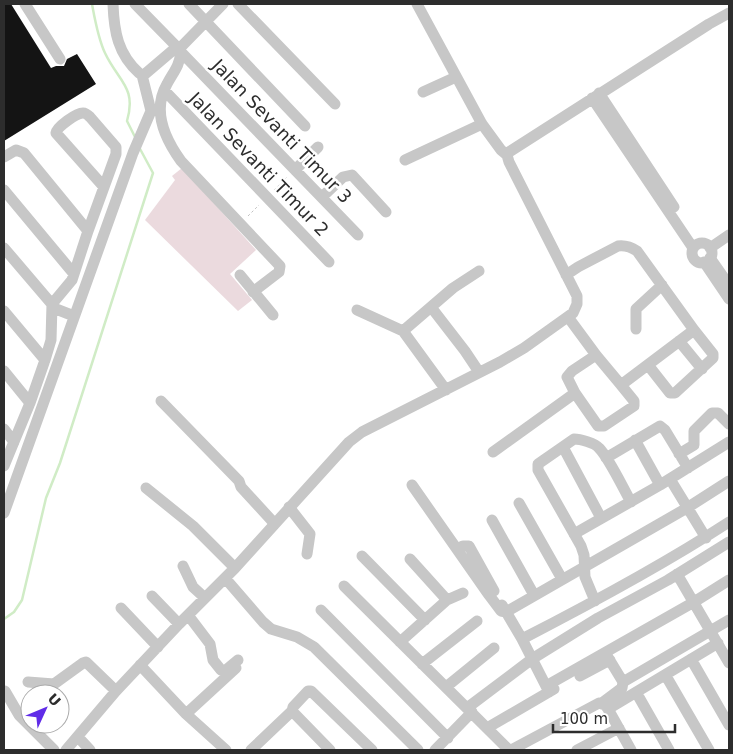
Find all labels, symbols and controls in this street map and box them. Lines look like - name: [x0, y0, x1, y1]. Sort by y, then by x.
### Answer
- street label: Jalan Sevanti Timur 3: [207, 54, 356, 207]
- street label: Jalan Sevanti Timur 2: [184, 87, 333, 240]
- north arrow: [20, 684, 70, 734]
- text: U: [45, 690, 64, 710]
- scale bar: [553, 702, 676, 734]
- text: 100 m: [560, 710, 608, 728]

